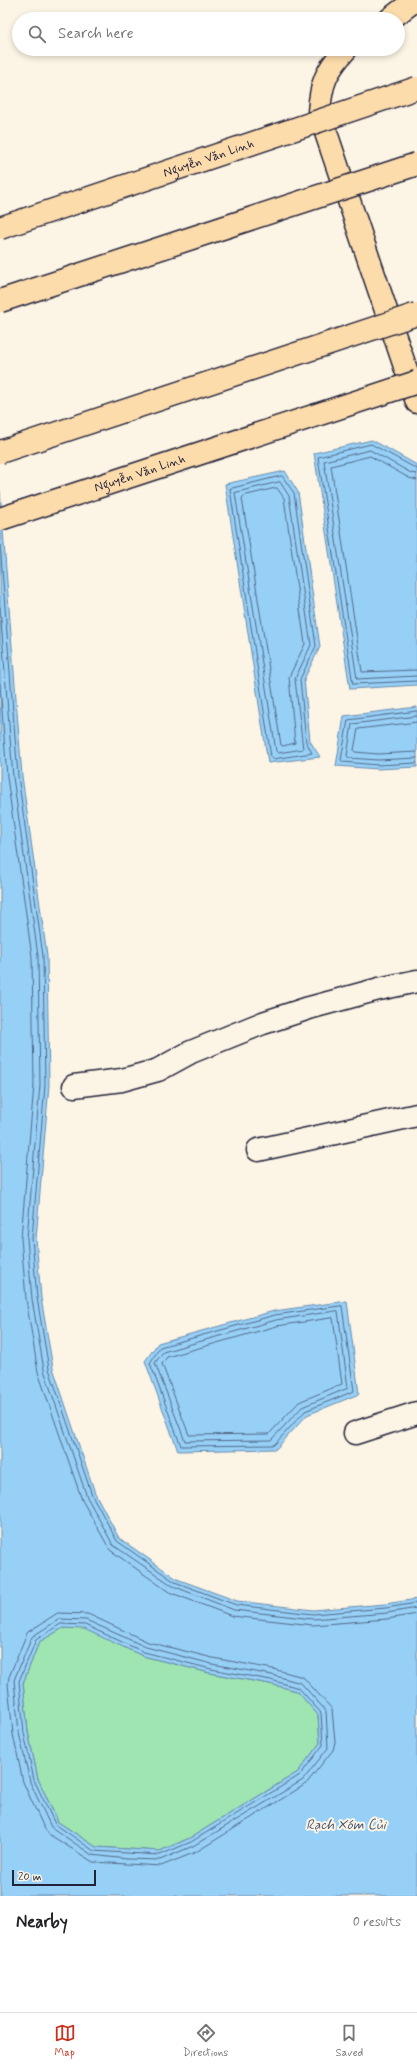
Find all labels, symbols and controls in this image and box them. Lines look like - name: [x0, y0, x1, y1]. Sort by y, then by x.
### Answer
- search box: [12, 12, 405, 56]
- icon: search: [26, 23, 48, 45]
- text: Search here: [58, 24, 134, 44]
- street label: Nguyễn Văn Linh: [161, 135, 256, 181]
- street label: Nguyễn Văn Linh: [92, 450, 187, 496]
- water label: Rạch Xóm Củi: [306, 1816, 388, 1834]
- scale bar: [12, 1868, 96, 1887]
- text: 20 m: [18, 1870, 41, 1884]
- text: Nearby: [16, 1911, 68, 1933]
- text: 0 results: [353, 1914, 401, 1931]
- tab: Map: [54, 2022, 76, 2060]
- tab: Directions: [183, 2022, 228, 2060]
- tab: Saved: [336, 2022, 363, 2060]

